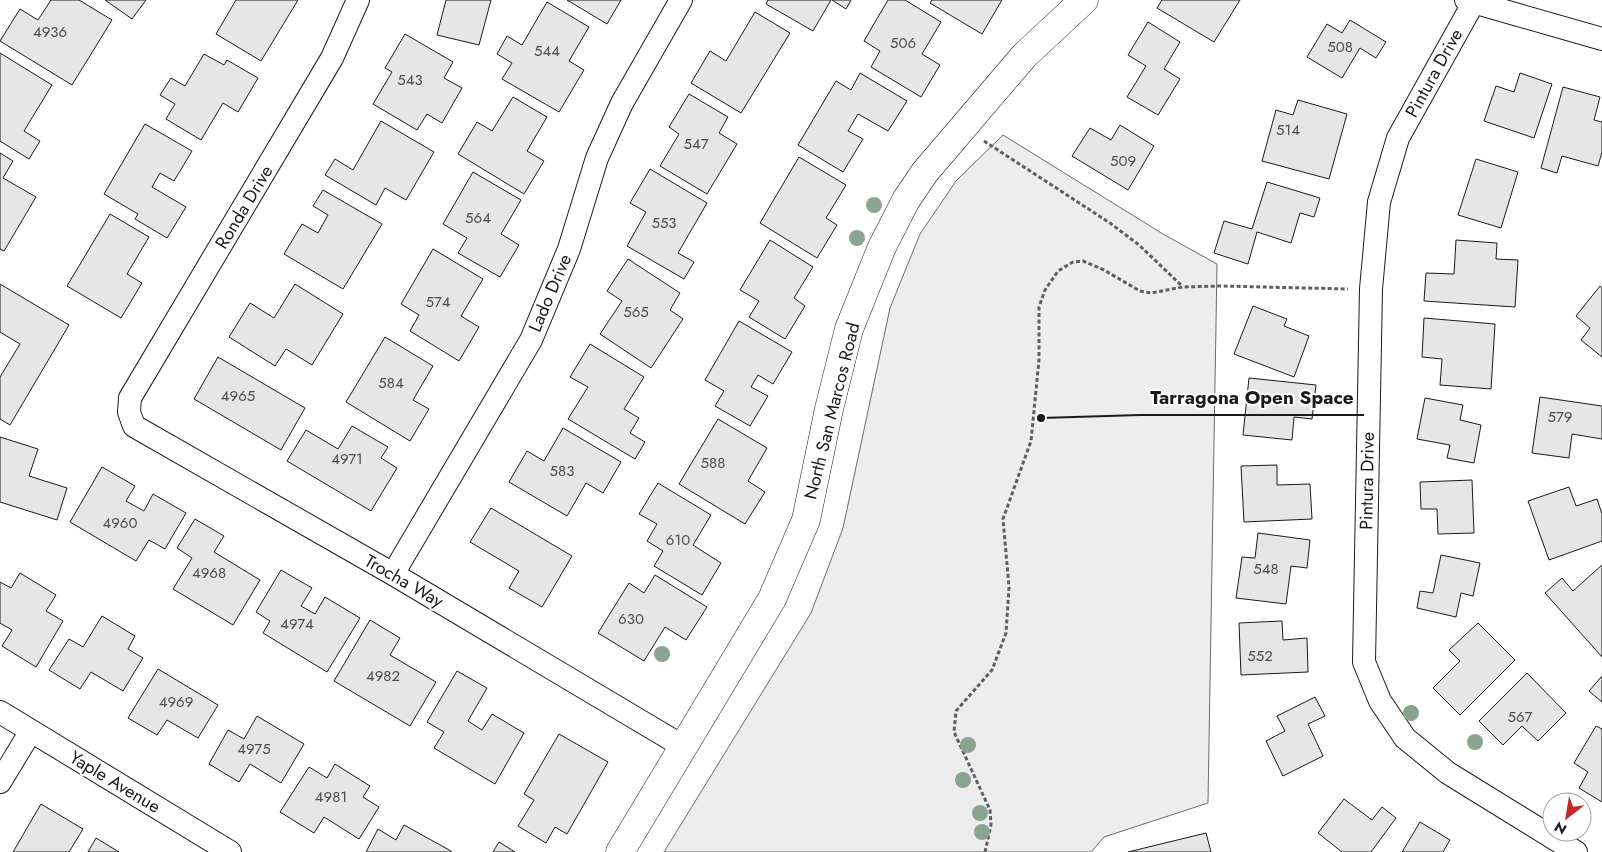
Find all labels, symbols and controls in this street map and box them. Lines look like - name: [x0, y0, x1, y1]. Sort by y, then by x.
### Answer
- house number: 4936: [33, 21, 67, 43]
- street label: Pintura Drive: [1399, 24, 1469, 122]
- house number: 506: [890, 32, 916, 54]
- house number: 508: [1327, 36, 1353, 58]
- house number: 544: [534, 40, 560, 62]
- house number: 543: [397, 69, 423, 91]
- house number: 514: [1276, 119, 1300, 141]
- house number: 547: [683, 133, 709, 155]
- house number: 509: [1110, 150, 1136, 172]
- street label: Ronda Drive: [209, 160, 279, 254]
- house number: 564: [465, 207, 491, 229]
- house number: 553: [651, 212, 677, 234]
- street label: Lado Drive: [522, 250, 578, 336]
- house number: 574: [425, 291, 451, 313]
- house number: 565: [623, 301, 649, 323]
- street label: North San Marcos Road: [797, 320, 867, 502]
- house number: 584: [378, 372, 404, 394]
- callout: Tarragona Open Space: [1140, 381, 1364, 415]
- text: Tarragona Open Space: [1150, 384, 1354, 411]
- house number: 4965: [221, 385, 255, 407]
- house number: 579: [1548, 406, 1572, 428]
- street label: Pintura Drive: [1353, 432, 1381, 530]
- house number: 4971: [331, 448, 363, 470]
- house number: 588: [701, 452, 725, 474]
- house number: 583: [550, 460, 574, 482]
- house number: 4960: [102, 512, 138, 534]
- house number: 610: [666, 529, 690, 551]
- street label: Trocha Way: [360, 548, 448, 614]
- house number: 548: [1253, 558, 1279, 580]
- house number: 4968: [192, 562, 226, 584]
- house number: 630: [618, 608, 644, 630]
- house number: 4974: [280, 613, 314, 635]
- house number: 552: [1247, 645, 1273, 667]
- house number: 4982: [366, 665, 400, 687]
- house number: 4969: [159, 691, 193, 713]
- house number: 567: [1508, 706, 1533, 728]
- house number: 4975: [237, 738, 271, 760]
- street label: Yaple Avenue: [65, 745, 165, 819]
- house number: 4981: [315, 786, 347, 808]
- north arrow: [1542, 792, 1592, 842]
- text: N: [1550, 817, 1570, 840]

